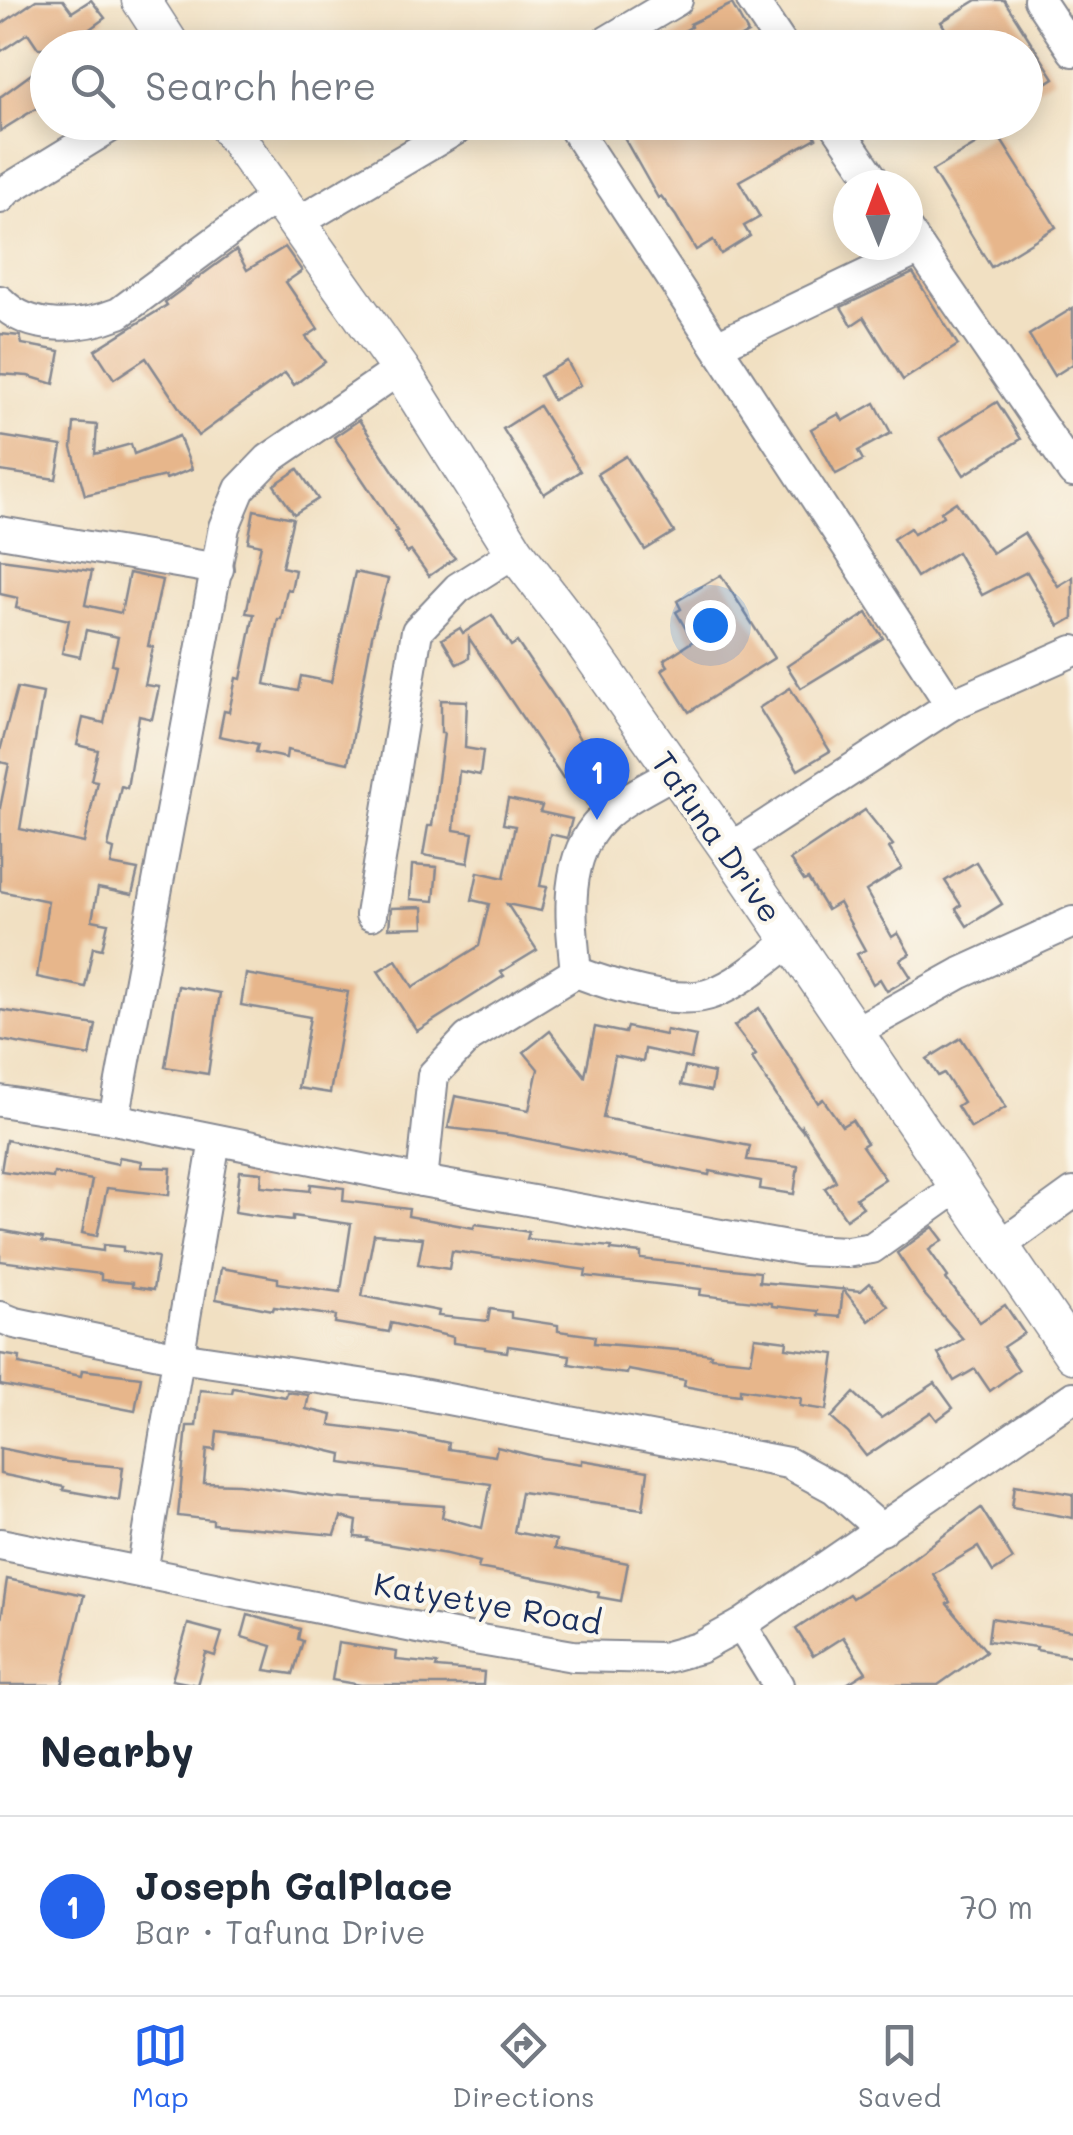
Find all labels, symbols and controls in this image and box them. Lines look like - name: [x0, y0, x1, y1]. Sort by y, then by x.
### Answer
- search box: [30, 30, 1043, 140]
- icon: search: [65, 58, 120, 113]
- text: Search here: [145, 60, 376, 110]
- north arrow: [833, 170, 923, 260]
- your location: [685, 600, 736, 651]
- pin: 1: [564, 738, 630, 820]
- street label: Tafuna Drive: [643, 742, 793, 930]
- street label: Katyetye Road: [371, 1561, 605, 1644]
- text: Nearby: [40, 1723, 194, 1778]
- text: Joseph GalPlace: [135, 1860, 452, 1910]
- text: 1: [65, 1885, 80, 1927]
- text: 70 m: [960, 1885, 1033, 1927]
- text: Bar · Tafuna Drive: [135, 1910, 426, 1952]
- tab: Map: [132, 2018, 189, 2114]
- tab: Directions: [452, 2018, 595, 2114]
- tab: Saved: [858, 2018, 941, 2114]

